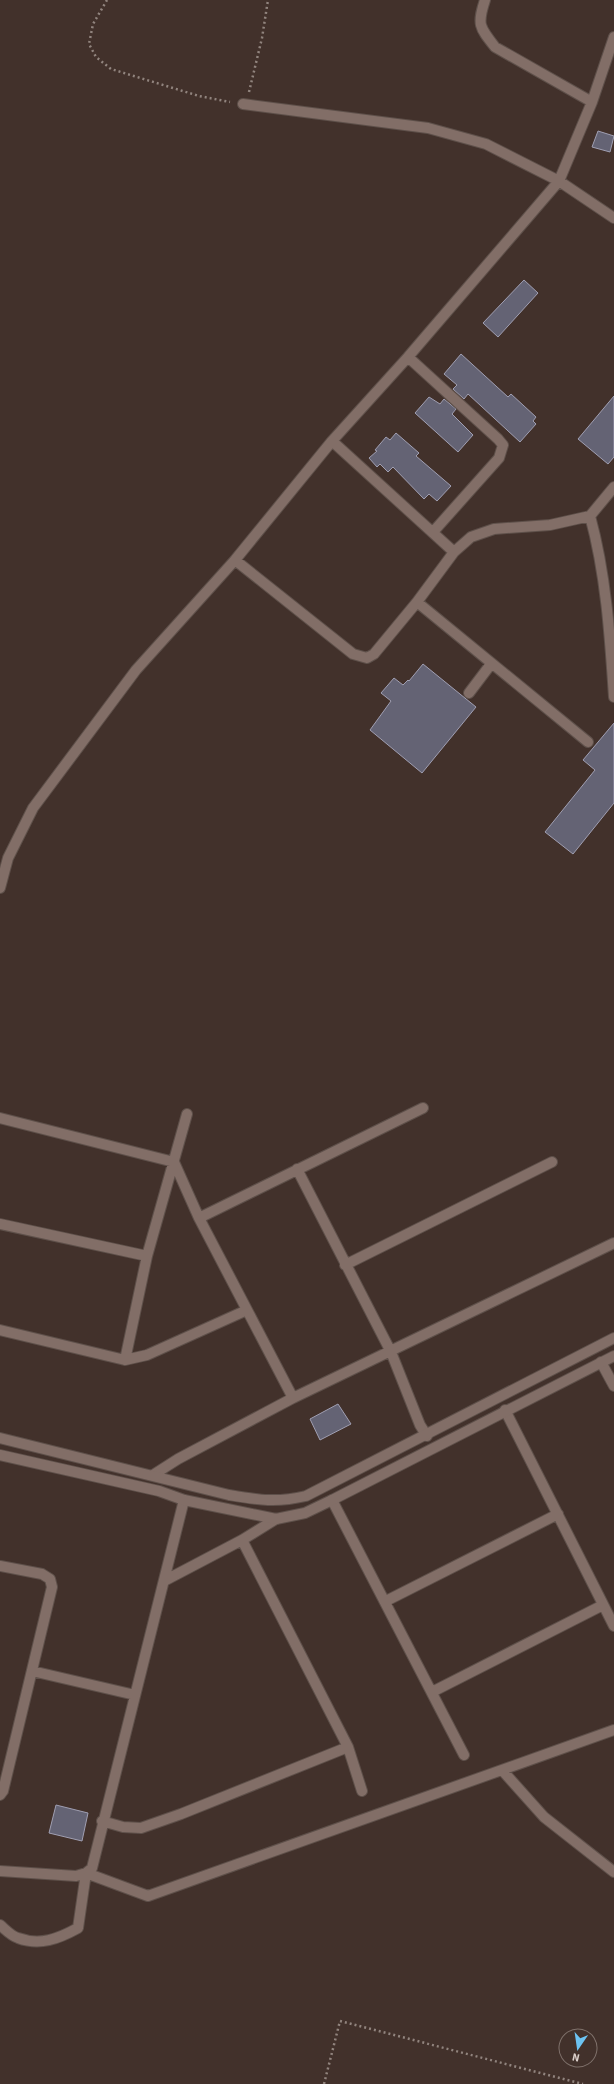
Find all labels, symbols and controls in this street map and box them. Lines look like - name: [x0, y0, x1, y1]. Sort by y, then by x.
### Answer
- north arrow: [558, 2028, 598, 2068]
- text: N: [571, 2049, 581, 2065]

